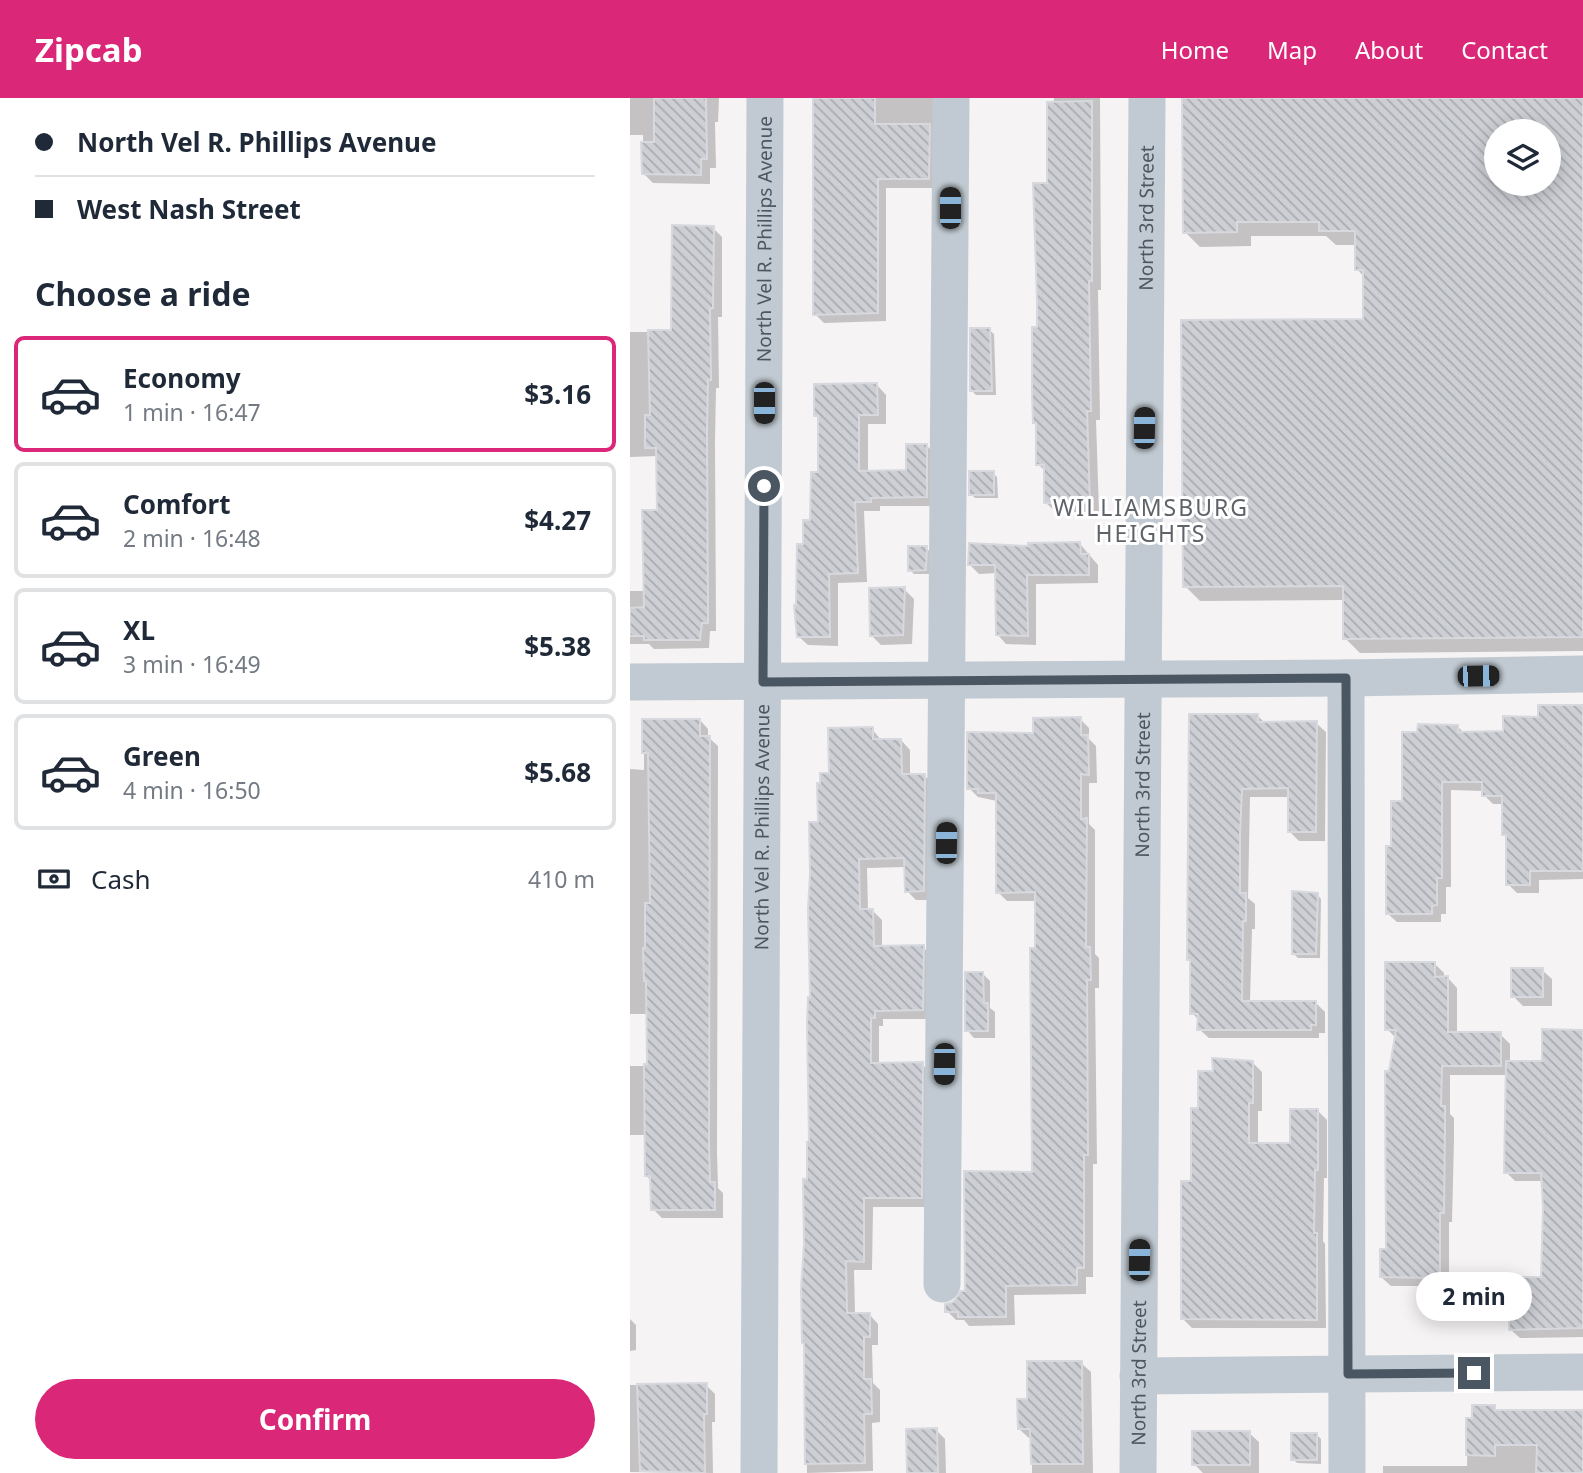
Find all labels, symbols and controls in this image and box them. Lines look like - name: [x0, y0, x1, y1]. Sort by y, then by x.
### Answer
- text: Zipcab: [35, 27, 142, 72]
- text: Home: [1161, 33, 1229, 66]
- text: Map: [1267, 33, 1317, 66]
- text: About: [1355, 33, 1423, 66]
- text: Contact: [1461, 33, 1548, 66]
- street label: North Vel R. Phillips Avenue: [751, 116, 778, 362]
- map controls: [1484, 119, 1561, 196]
- button: layers: [1484, 119, 1561, 196]
- text: North Vel R. Phillips Avenue: [77, 124, 437, 160]
- street label: North 3rd Street: [1133, 145, 1160, 291]
- car: [940, 187, 961, 229]
- text: West Nash Street: [77, 191, 301, 227]
- text: Choose a ride: [35, 272, 251, 315]
- text: Economy: [123, 360, 241, 396]
- icon: car: [39, 363, 102, 426]
- text: $3.16: [524, 376, 591, 412]
- car: [754, 382, 775, 424]
- text: 1 min · 16:47: [123, 396, 261, 428]
- car: [1134, 407, 1155, 449]
- route start: [748, 470, 780, 502]
- text: Comfort: [123, 486, 231, 522]
- icon: car: [39, 489, 102, 552]
- district label: WILLIAMSBURG HEIGHTS: [1053, 491, 1249, 549]
- text: $4.27: [524, 502, 591, 538]
- text: 2 min · 16:48: [123, 522, 261, 554]
- text: XL: [123, 612, 155, 648]
- icon: car: [39, 615, 102, 678]
- text: $5.38: [524, 628, 591, 664]
- text: 3 min · 16:49: [123, 648, 261, 680]
- car: [1457, 665, 1500, 687]
- street label: North Vel R. Phillips Avenue: [748, 704, 775, 950]
- street label: North 3rd Street: [1129, 712, 1156, 858]
- text: Green: [123, 738, 201, 774]
- icon: car: [39, 741, 102, 804]
- text: $5.68: [524, 754, 591, 790]
- text: 4 min · 16:50: [123, 774, 261, 806]
- car: [936, 822, 957, 864]
- icon: cash: [35, 860, 73, 898]
- text: Cash: [91, 861, 151, 897]
- text: 410 m: [528, 863, 595, 895]
- car: [934, 1043, 955, 1085]
- car: [1129, 1239, 1150, 1281]
- callout: 2 min: [1416, 1272, 1532, 1320]
- text: 2 min: [1442, 1280, 1506, 1312]
- street label: North 3rd Street: [1125, 1300, 1152, 1446]
- route end: [1458, 1357, 1490, 1389]
- button: Confirm: [35, 1379, 595, 1459]

